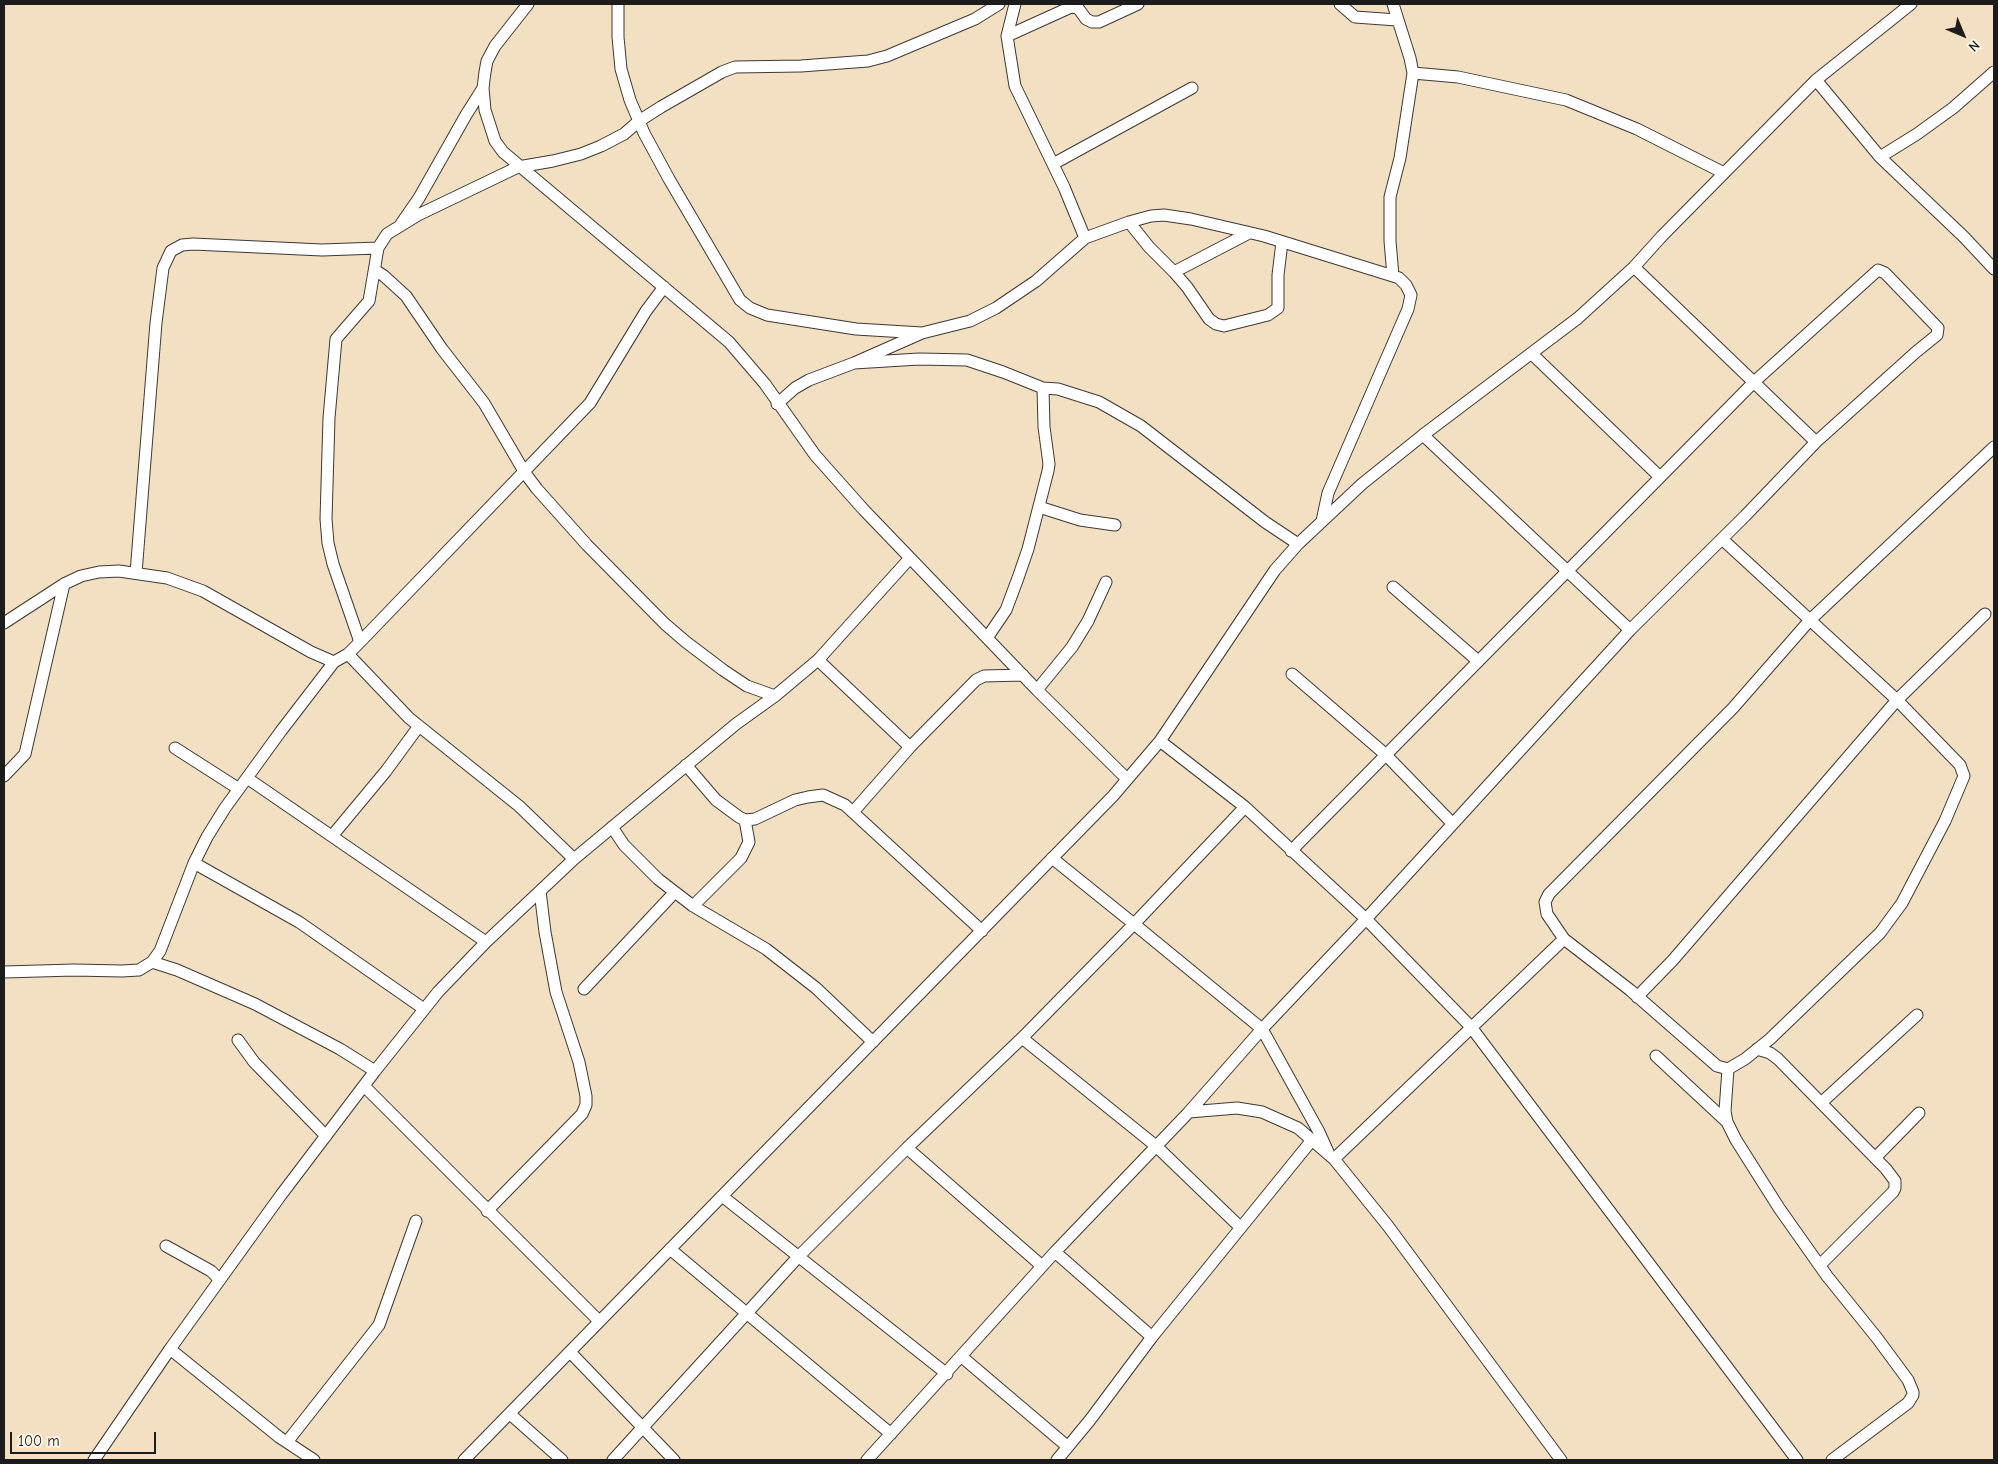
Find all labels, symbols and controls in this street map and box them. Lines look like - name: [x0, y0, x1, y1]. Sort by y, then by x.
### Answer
- north arrow: [1938, 10, 1988, 60]
- text: N: [1965, 37, 1983, 55]
- scale bar: [12, 1422, 159, 1454]
- text: 100 m: [18, 1432, 60, 1450]

